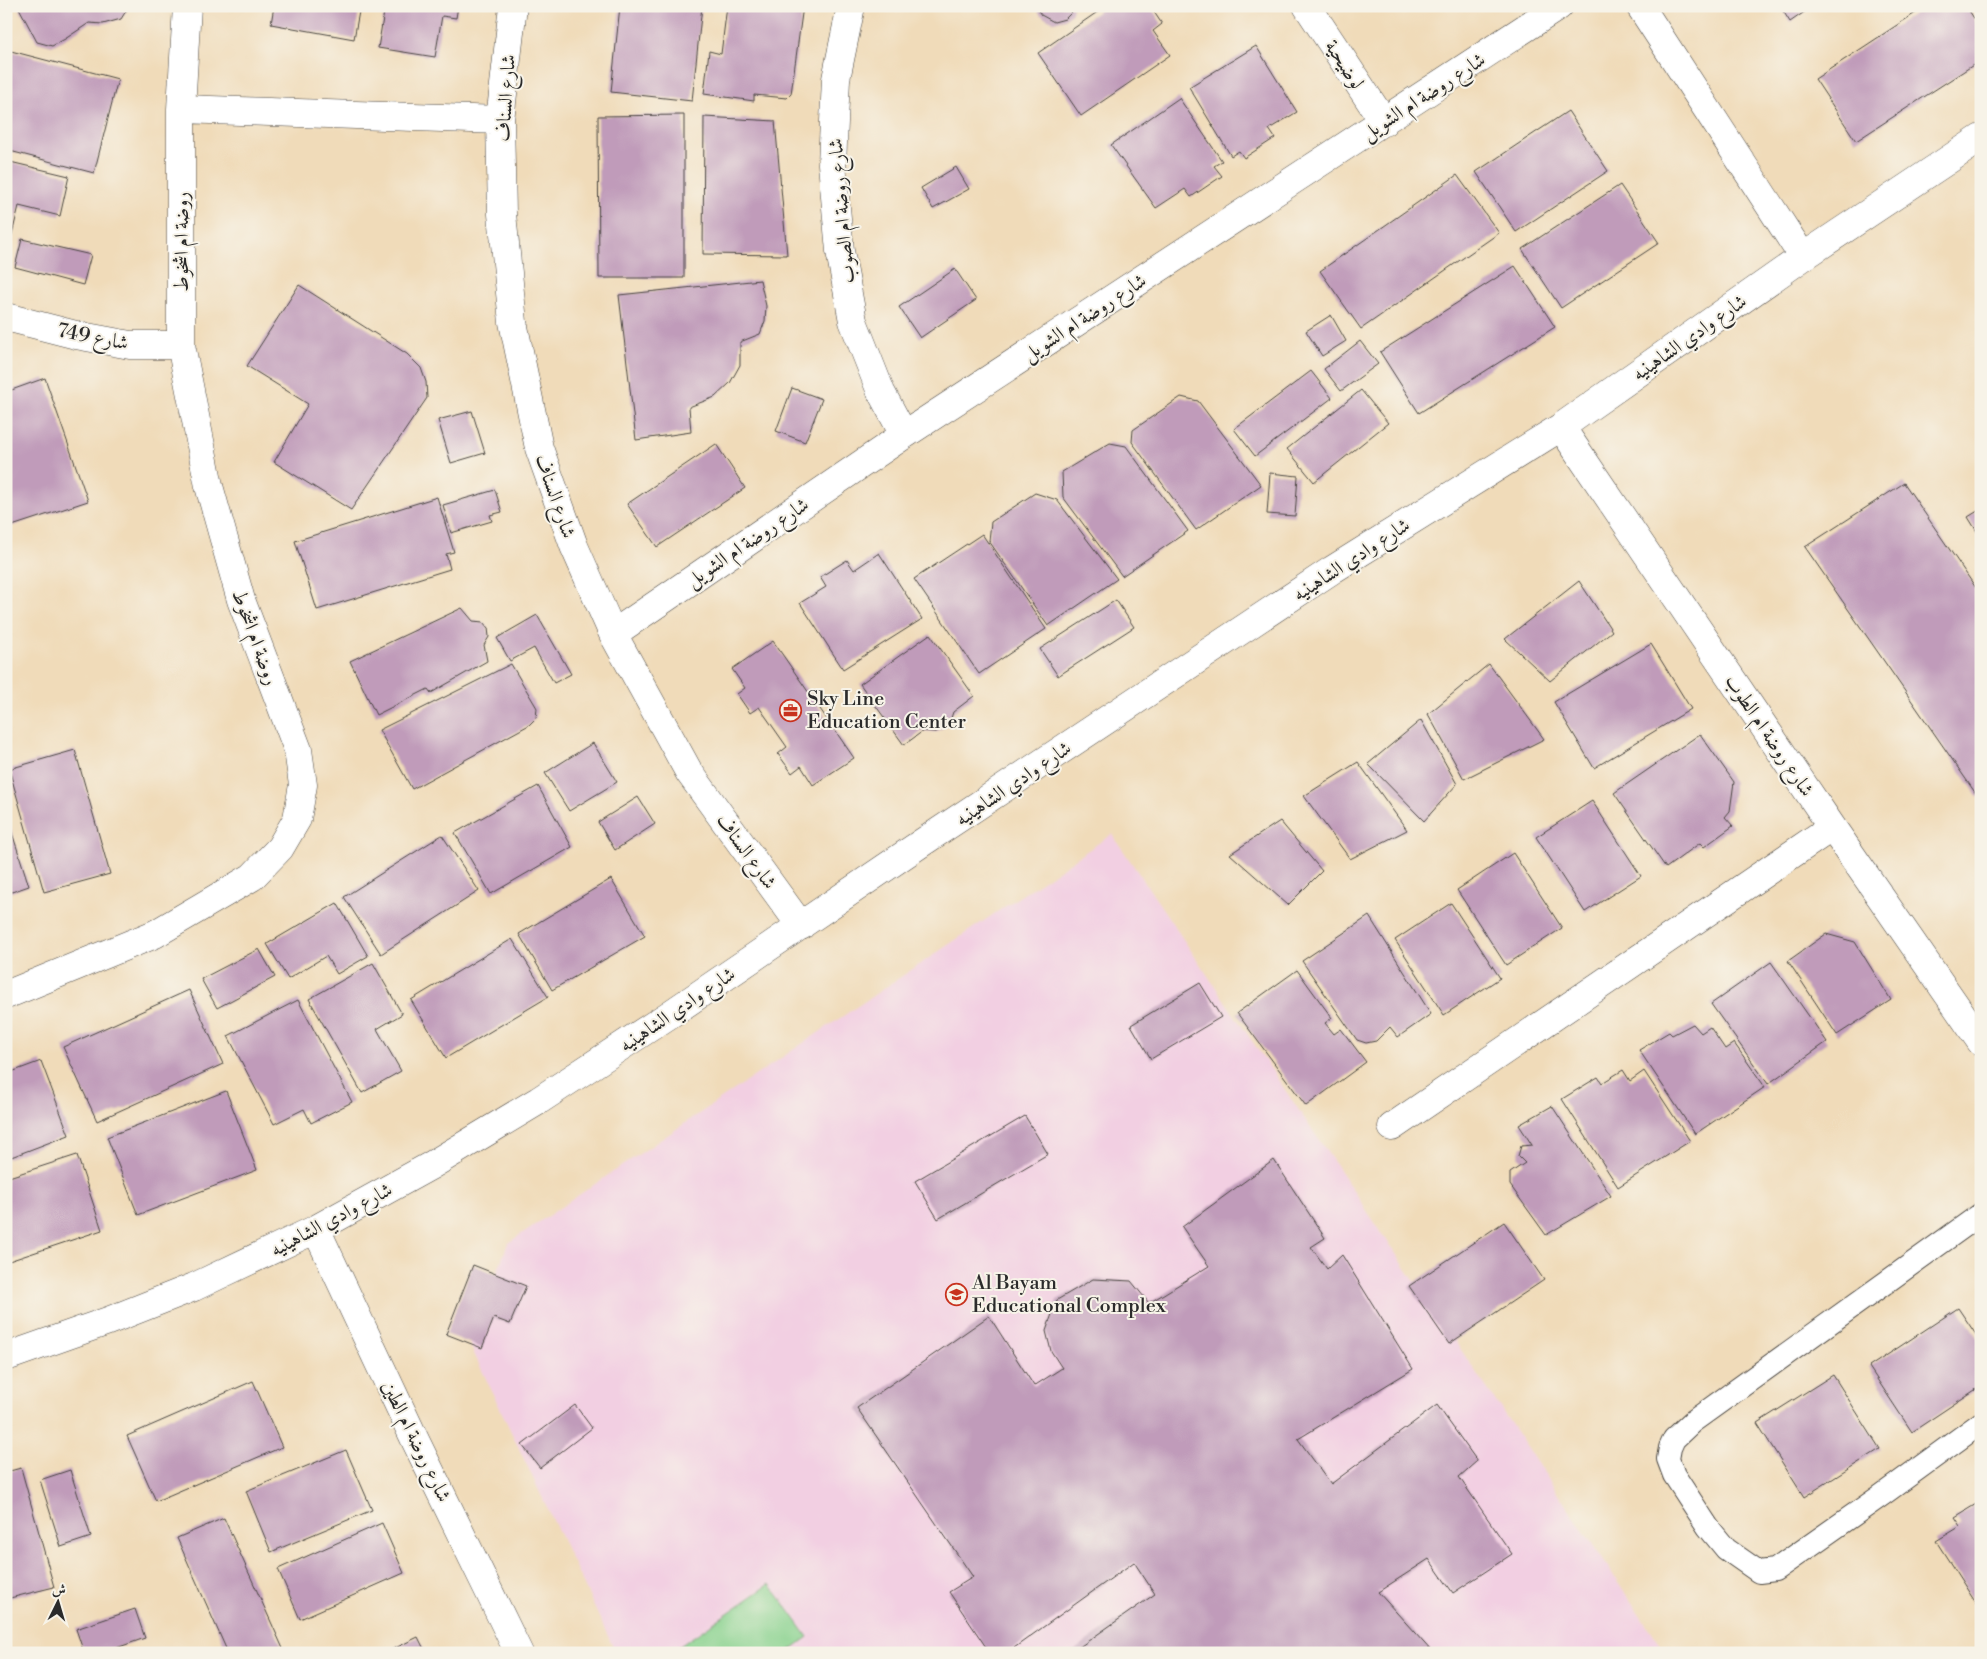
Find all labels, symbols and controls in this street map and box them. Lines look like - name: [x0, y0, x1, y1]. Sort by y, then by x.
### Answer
- street label: لوضيحية: [1319, 35, 1369, 94]
- street label: شارع روضة ام الشويل: [1357, 48, 1493, 150]
- street label: شارع السناف: [491, 54, 526, 143]
- street label: شارع روضة ام الصوب: [824, 137, 865, 285]
- street label: روضة ام اشخوط: [170, 192, 199, 292]
- street label: شارع روضة ام الشويل: [1018, 269, 1154, 371]
- street label: شارع وادي الشاهينيه: [1628, 289, 1754, 390]
- street label: شارع 749: [54, 318, 130, 361]
- street label: شارع السناف: [525, 451, 581, 543]
- street label: شارع روضة ام الشويل: [681, 493, 816, 597]
- street label: شارع وادي الشاهينيه: [1289, 513, 1417, 611]
- street label: روضة ام اشخوط: [222, 586, 283, 690]
- street label: شارع روضة ام الطوب: [1715, 670, 1819, 804]
- place label: Sky Line Education Center: [807, 687, 967, 735]
- office icon: Sky Line Education Center: [779, 698, 803, 722]
- street label: شارع وادي الشاهينيه: [951, 736, 1079, 836]
- street label: شارع السناف: [707, 809, 782, 897]
- street label: شارع وادي الشاهينيه: [615, 962, 743, 1062]
- street label: شارع وادي الشاهينيه: [266, 1178, 399, 1266]
- place label: Al Bayam Educational Complex: [971, 1271, 1167, 1319]
- school or university icon: Al Bayam Educational Complex: [944, 1282, 968, 1306]
- street label: شارع روضة ام الطين: [372, 1377, 456, 1508]
- north arrow: [32, 1576, 82, 1626]
- text: ش: [51, 1580, 67, 1600]

